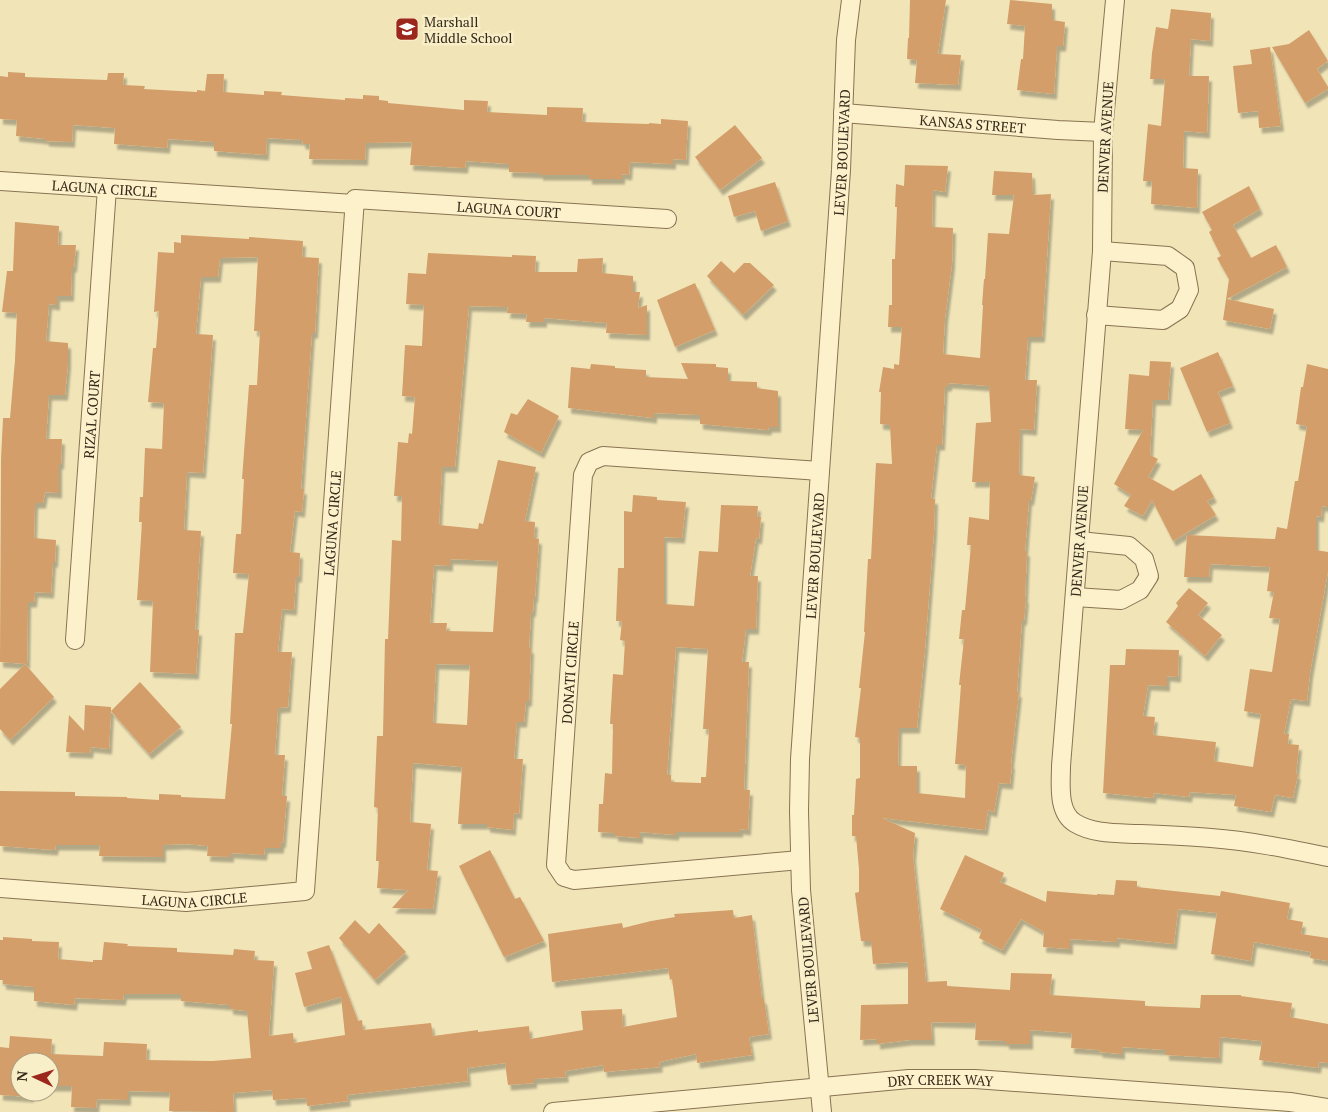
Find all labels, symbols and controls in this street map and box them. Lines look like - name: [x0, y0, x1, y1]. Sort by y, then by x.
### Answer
- place label: Marshall Middle School: [424, 12, 513, 47]
- school or university icon: Marshall Middle School: [394, 16, 420, 42]
- street label: DENVER AVENUE: [1093, 81, 1117, 193]
- street label: LEVER BOULEVARD: [828, 89, 854, 216]
- street label: KANSAS STREET: [919, 110, 1027, 137]
- street label: LAGUNA CIRCLE: [51, 175, 158, 201]
- street label: LAGUNA COURT: [456, 196, 562, 222]
- street label: RIZAL COURT: [78, 370, 104, 459]
- street label: LAGUNA CIRCLE: [318, 470, 345, 576]
- street label: DENVER AVENUE: [1066, 485, 1092, 597]
- street label: LEVER BOULEVARD: [800, 492, 828, 619]
- street label: DONATI CIRCLE: [556, 620, 582, 724]
- street label: LAGUNA CIRCLE: [141, 887, 248, 912]
- street label: LEVER BOULEVARD: [793, 896, 823, 1024]
- north arrow: [10, 1052, 60, 1102]
- text: N: [12, 1070, 31, 1082]
- street label: DRY CREEK WAY: [887, 1070, 995, 1090]

